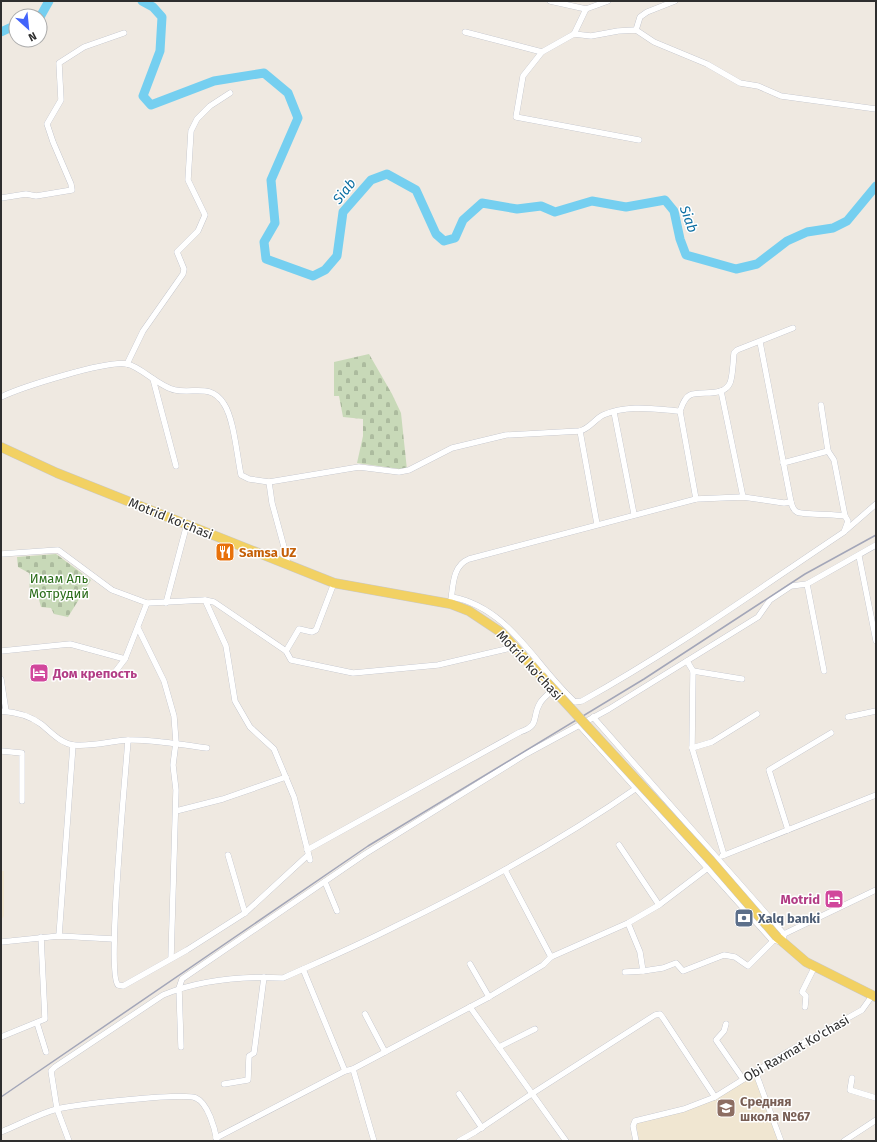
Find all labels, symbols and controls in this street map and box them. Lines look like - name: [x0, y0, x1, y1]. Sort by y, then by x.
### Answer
- north arrow: [8, 8, 48, 48]
- text: N: [26, 29, 39, 44]
- water label: Siab: [329, 175, 360, 208]
- water label: Siab: [675, 202, 701, 235]
- street label: Motrid ko'chasi: [126, 495, 215, 542]
- restaurant icon: Samsa UZ: [214, 541, 236, 563]
- place label: Samsa UZ: [239, 545, 296, 560]
- park label: Имам Аль Мотрудий: [29, 571, 89, 601]
- street label: Motrid ko'chasi: [494, 627, 566, 703]
- hotel icon: Дом крепость: [28, 662, 50, 684]
- place label: Дом крепость: [52, 666, 137, 681]
- hotel icon: Motrid: [823, 888, 845, 910]
- place label: Motrid: [780, 892, 820, 907]
- bank icon: Xalq banki: [733, 907, 755, 929]
- place label: Xalq banki: [757, 911, 821, 926]
- street label: Obi Raxmat Ko'chasi: [741, 1012, 852, 1085]
- place label: Средняя школа №67: [740, 1094, 810, 1124]
- school or university icon: Средняя школа №67: [715, 1097, 737, 1119]

